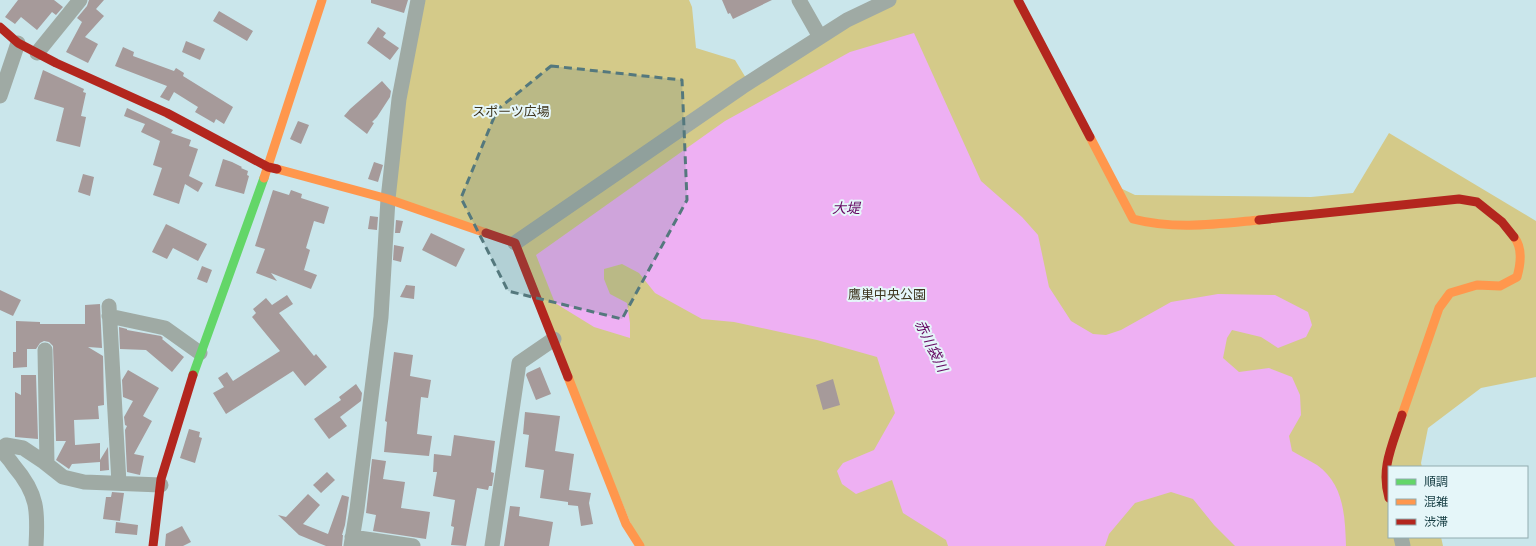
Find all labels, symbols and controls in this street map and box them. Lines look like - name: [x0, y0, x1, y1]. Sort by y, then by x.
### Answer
- park label: スポーツ広場: [472, 104, 550, 119]
- water label: 大堤: [832, 200, 862, 217]
- park label: 鷹巣中央公園: [848, 287, 926, 302]
- water label: 赤川袋川: [911, 317, 952, 377]
- legend: [1388, 466, 1528, 538]
- text: 順調: [1424, 475, 1448, 489]
- text: 混雑: [1424, 495, 1448, 509]
- text: 渋滞: [1424, 515, 1448, 529]

